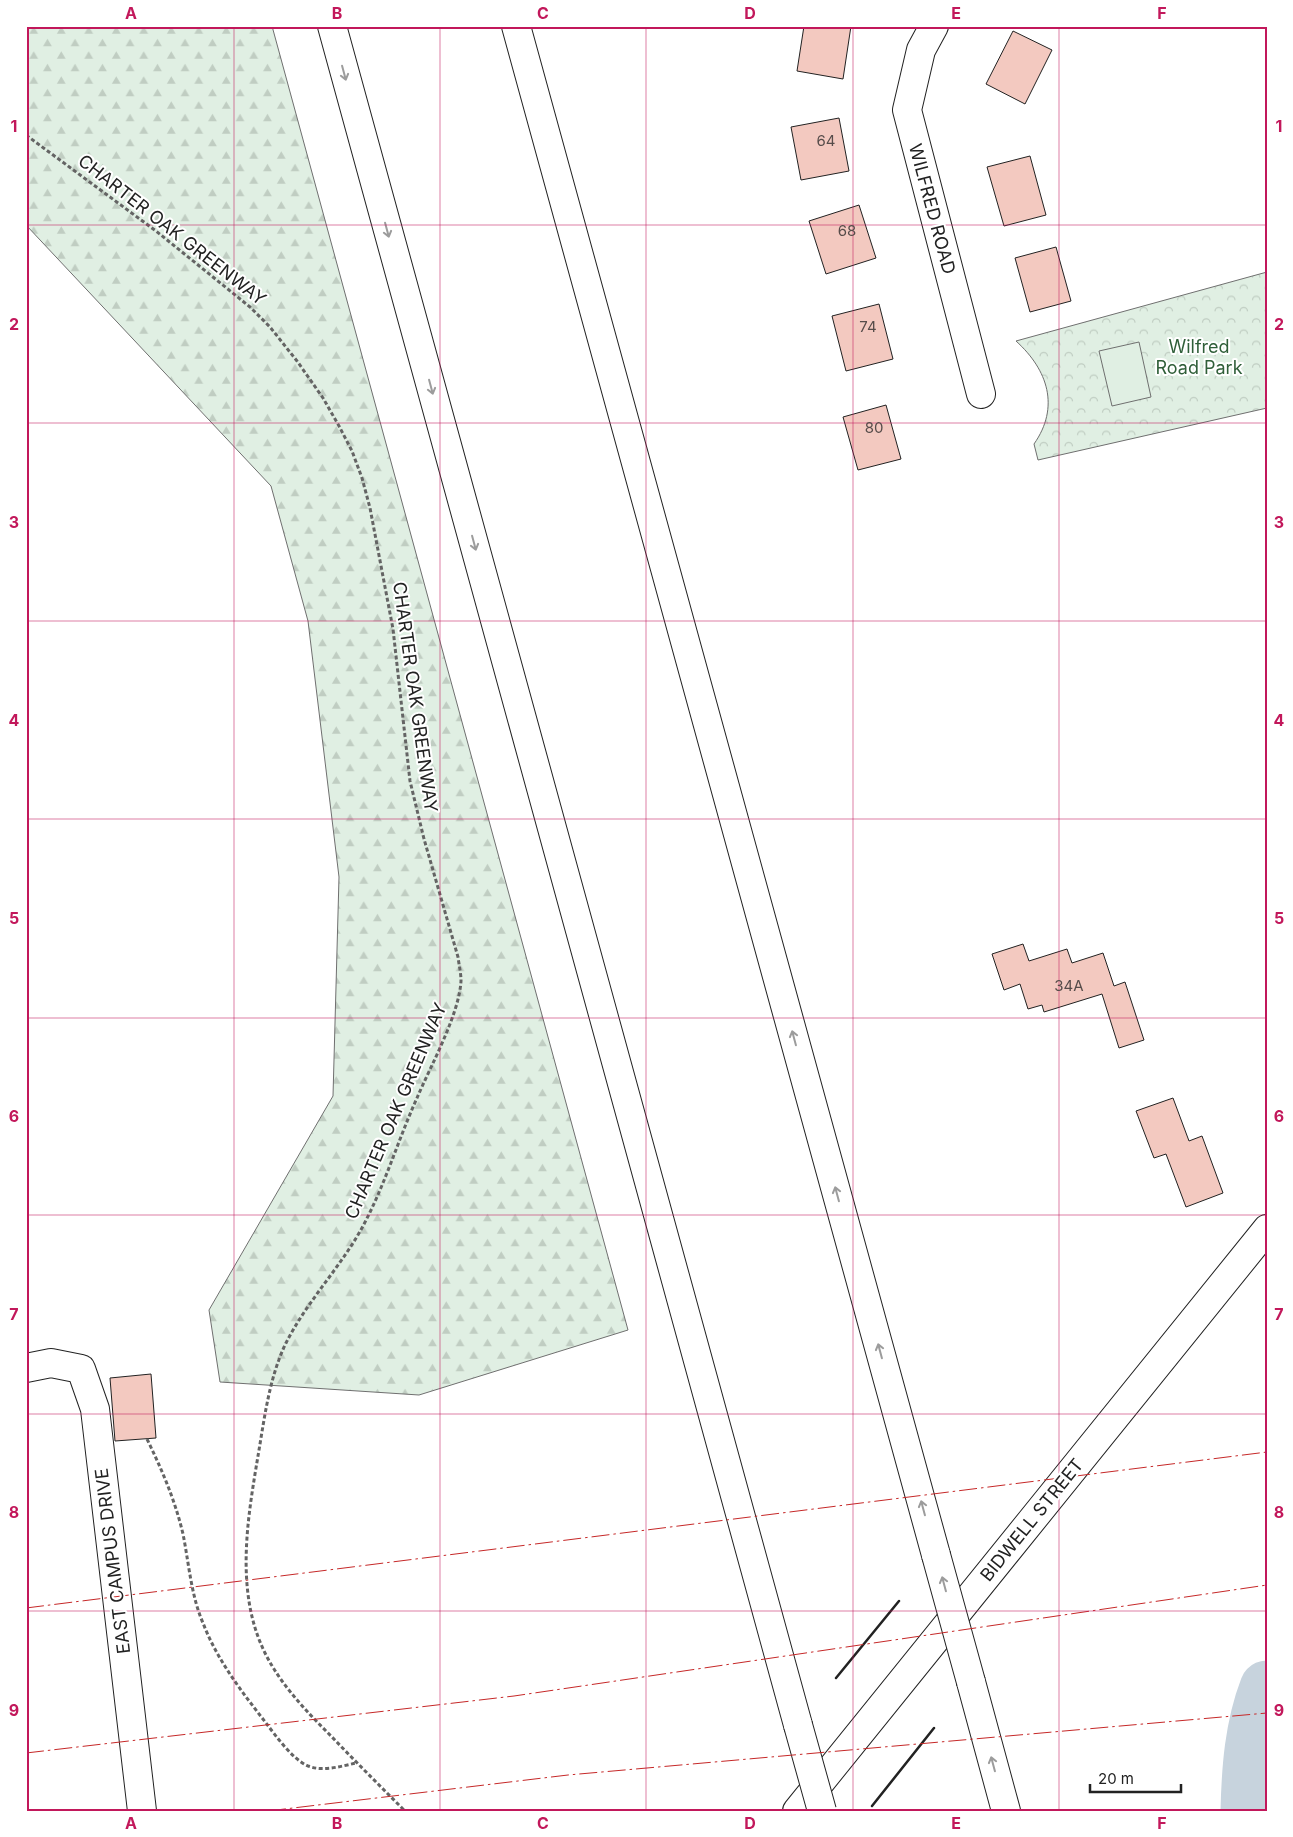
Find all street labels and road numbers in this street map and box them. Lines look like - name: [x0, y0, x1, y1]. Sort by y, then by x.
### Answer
- street label: WILFRED ROAD: [905, 141, 960, 276]
- street label: CHARTER OAK GREENWAY: [74, 150, 270, 309]
- street label: CHARTER OAK GREENWAY: [389, 580, 442, 814]
- street label: CHARTER OAK GREENWAY: [340, 1000, 451, 1222]
- street label: BIDWELL STREET: [976, 1454, 1087, 1585]
- street label: EAST CAMPUS DRIVE: [91, 1467, 134, 1655]

